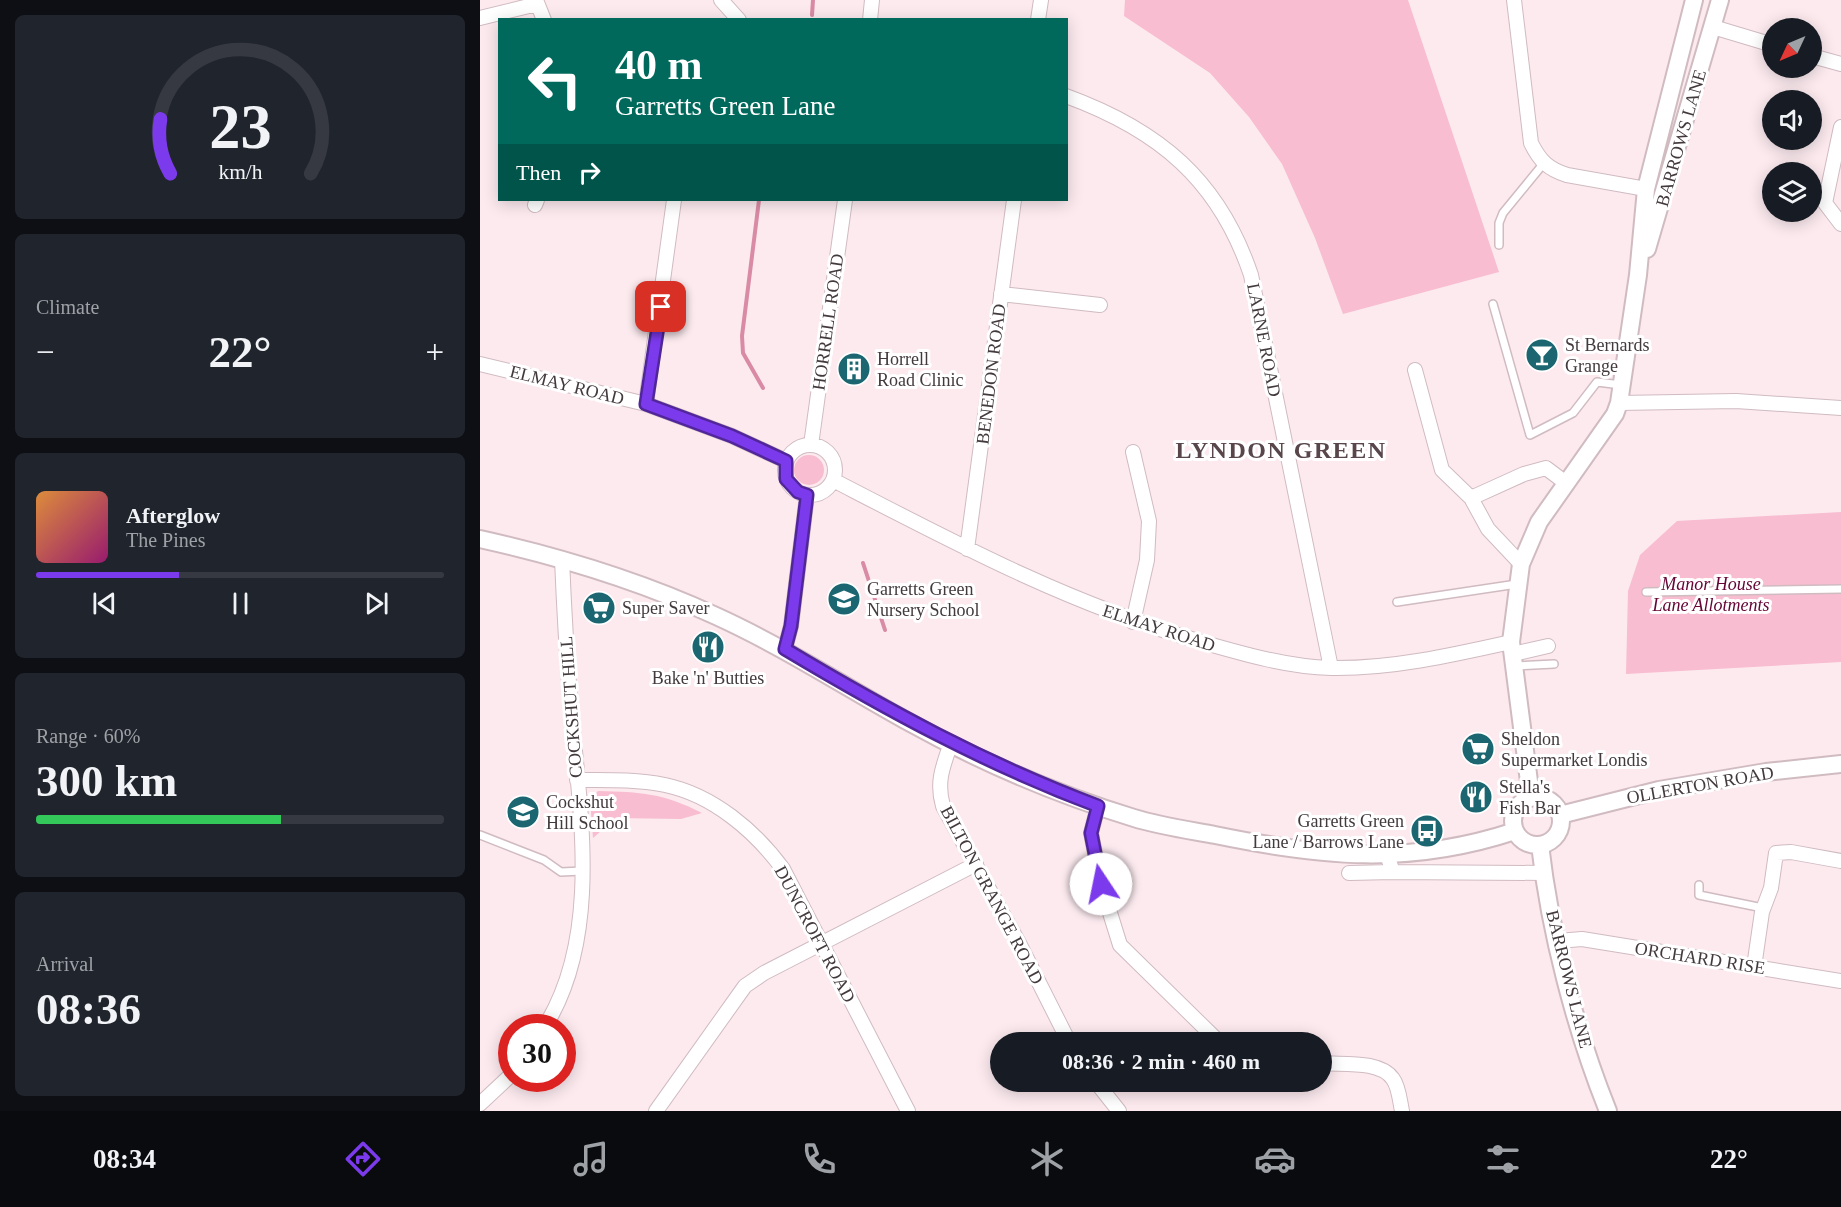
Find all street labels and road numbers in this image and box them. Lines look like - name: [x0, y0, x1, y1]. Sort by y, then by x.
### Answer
- street label: BARROWS LANE: [1652, 67, 1710, 209]
- street label: HORRELL ROAD: [809, 252, 847, 392]
- street label: LARNE ROAD: [1243, 281, 1285, 399]
- street label: BENEDON ROAD: [972, 303, 1010, 445]
- street label: ELMAY ROAD: [508, 361, 626, 409]
- street label: ELMAY ROAD: [1100, 600, 1218, 656]
- street label: COCKSHUT HILL: [556, 635, 586, 779]
- street label: OLLERTON ROAD: [1625, 762, 1775, 808]
- street label: BILTON GRANGE ROAD: [936, 802, 1048, 988]
- street label: DUNCROFT ROAD: [770, 862, 860, 1006]
- street label: BARROWS LANE: [1542, 908, 1596, 1050]
- street label: ORCHARD RISE: [1633, 938, 1767, 978]

